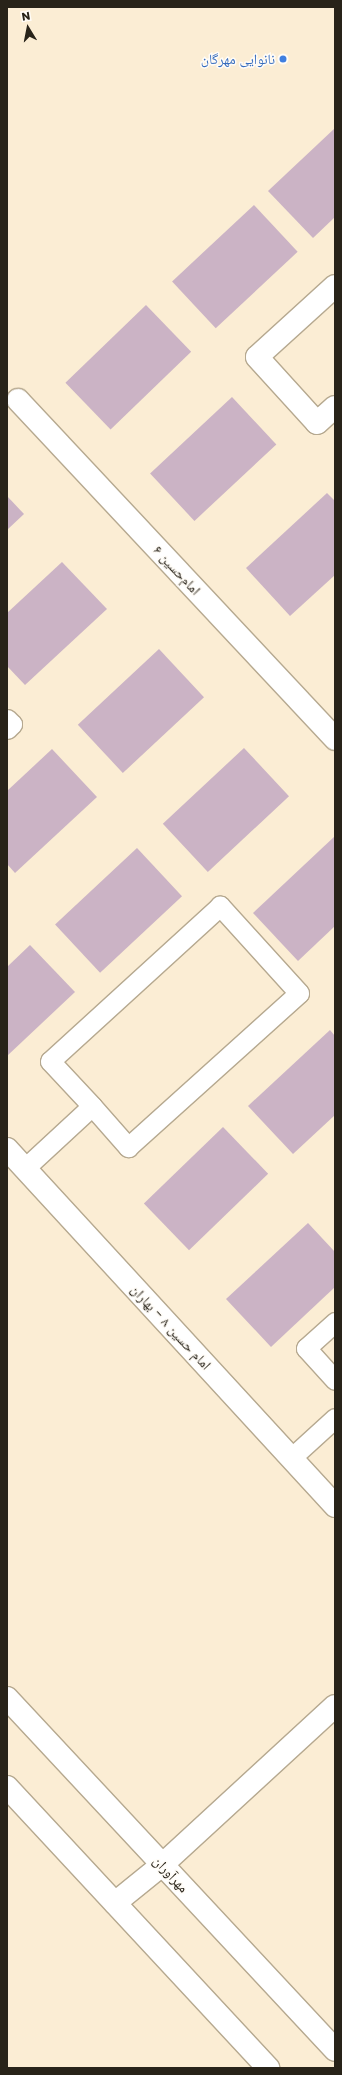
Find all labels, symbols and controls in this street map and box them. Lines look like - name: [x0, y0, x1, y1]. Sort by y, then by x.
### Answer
- north arrow: [8, 8, 48, 48]
- text: N: [20, 8, 31, 25]
- place label: نانوایی مهرگان: [201, 51, 275, 67]
- marker: نانوایی مهرگان: [278, 54, 288, 64]
- street label: امام‌حسین ۶: [150, 542, 204, 598]
- street label: امام حسین ۸ - بهاران: [127, 1281, 215, 1373]
- street label: مهرآوران: [150, 1852, 192, 1896]

